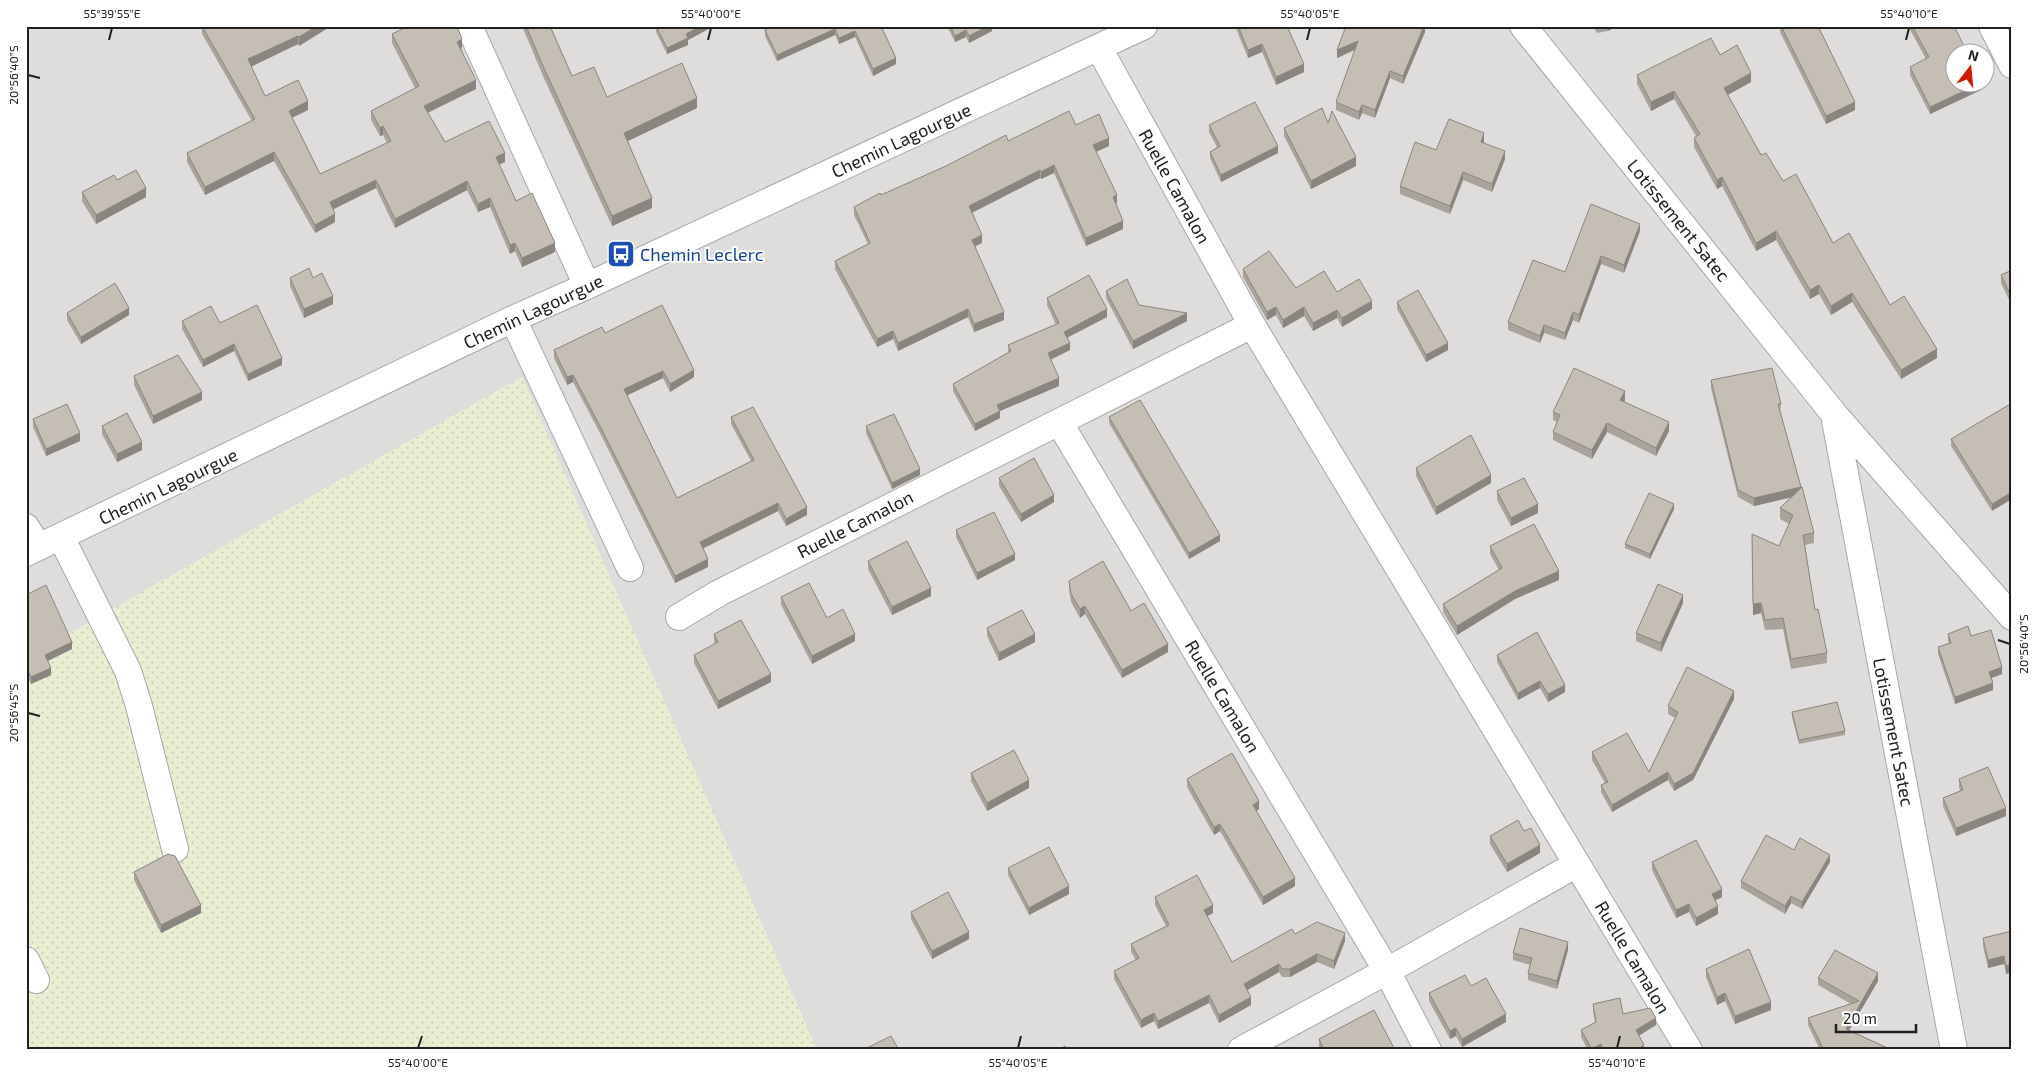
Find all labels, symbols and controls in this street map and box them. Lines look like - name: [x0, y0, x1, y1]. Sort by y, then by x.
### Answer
- text: 55°39'55"E: [83, 6, 141, 20]
- text: 55°40'00"E: [681, 6, 741, 20]
- text: 55°40'05"E: [1281, 6, 1340, 20]
- text: 55°40'10"E: [1880, 6, 1938, 20]
- north arrow: [1946, 42, 1996, 92]
- text: 20°56'40"S: [6, 45, 20, 105]
- text: N: [1967, 45, 1981, 65]
- street label: Chemin Lagourgue: [828, 98, 974, 182]
- street label: Ruelle Camalon: [1135, 125, 1215, 247]
- street label: Lotissement Satec: [1623, 154, 1735, 286]
- bus stop icon: Chemin Leclerc: [606, 239, 636, 269]
- place label: Chemin Leclerc: [640, 243, 764, 265]
- street label: Chemin Lagourgue: [460, 269, 606, 353]
- street label: Chemin Lagourgue: [95, 443, 241, 529]
- street label: Ruelle Camalon: [793, 485, 917, 563]
- text: 20°56'40"S: [2016, 614, 2030, 674]
- street label: Ruelle Camalon: [1181, 636, 1265, 756]
- street label: Lotissement Satec: [1869, 656, 1919, 808]
- text: 20°56'45"S: [6, 683, 20, 742]
- street label: Ruelle Camalon: [1591, 897, 1675, 1017]
- scale bar: [1836, 1001, 1916, 1033]
- text: 20 m: [1843, 1009, 1877, 1027]
- text: 55°40'00"E: [388, 1055, 448, 1069]
- text: 55°40'05"E: [989, 1055, 1048, 1069]
- text: 55°40'10"E: [1588, 1055, 1646, 1069]

